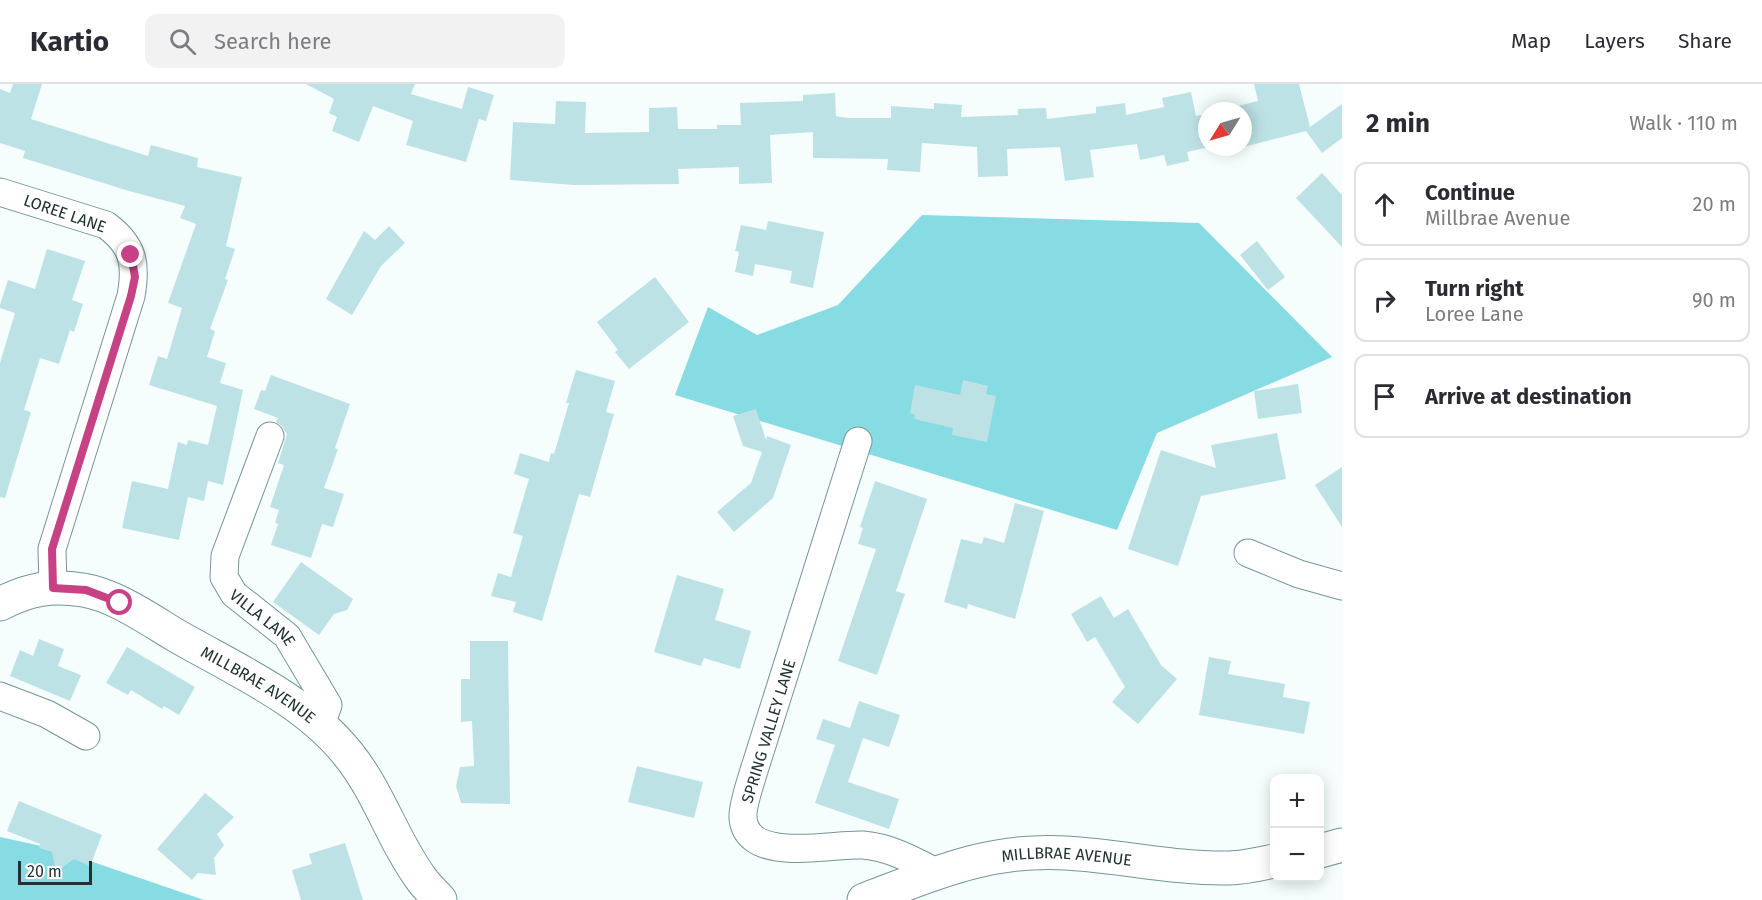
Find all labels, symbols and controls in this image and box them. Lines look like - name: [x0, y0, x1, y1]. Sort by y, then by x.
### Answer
- search box: [145, 14, 565, 68]
- text: Kartio: [30, 25, 109, 58]
- icon: search: [166, 25, 199, 58]
- text: Search here: [214, 28, 332, 55]
- text: Map: [1511, 28, 1551, 54]
- text: Layers: [1584, 28, 1645, 54]
- text: Share: [1678, 28, 1732, 54]
- north arrow: [1198, 102, 1252, 156]
- text: 2 min: [1366, 108, 1430, 139]
- text: Walk · 110 m: [1629, 111, 1738, 135]
- text: Continue: [1425, 179, 1515, 206]
- icon: ahead: [1368, 188, 1401, 221]
- street label: LOREE LANE: [21, 190, 109, 236]
- text: 20 m: [1693, 192, 1736, 216]
- text: Millbrae Avenue: [1425, 206, 1570, 230]
- route end: [117, 241, 143, 267]
- text: Turn right: [1425, 275, 1524, 302]
- icon: right: [1368, 284, 1401, 317]
- text: 90 m: [1692, 288, 1736, 312]
- text: Loree Lane: [1425, 302, 1524, 326]
- icon: arrive: [1368, 380, 1401, 413]
- text: Arrive at destination: [1425, 383, 1632, 410]
- street label: VILLA LANE: [226, 585, 299, 649]
- route start: [106, 589, 132, 615]
- street label: MILLBRAE AVENUE: [198, 642, 319, 727]
- street label: SPRING VALLEY LANE: [738, 657, 799, 805]
- map controls: [1270, 774, 1324, 882]
- button: +: [1270, 774, 1324, 828]
- button: −: [1270, 828, 1324, 882]
- street label: MILLBRAE AVENUE: [1000, 843, 1133, 870]
- scale bar: [18, 858, 92, 886]
- text: 20 m: [27, 862, 62, 881]

